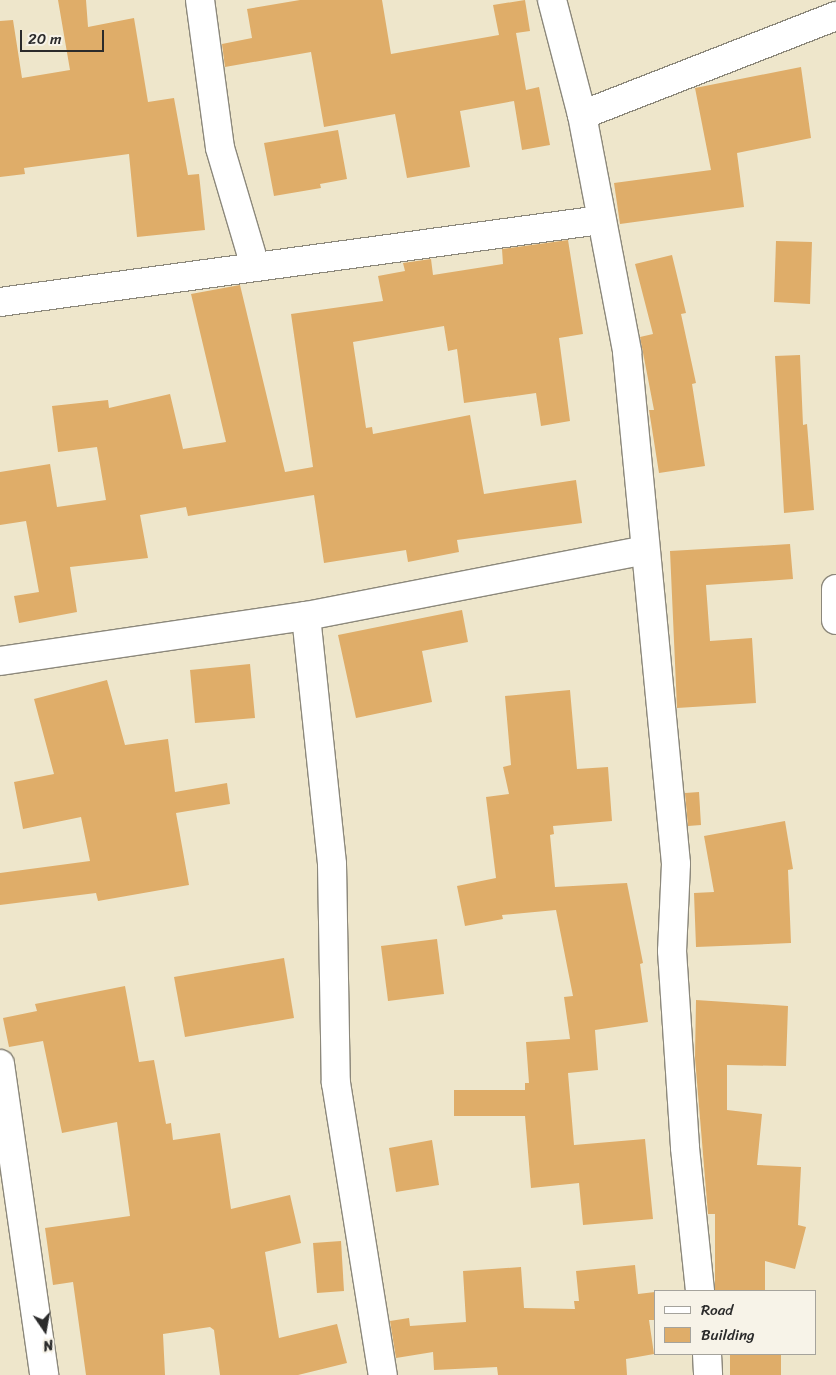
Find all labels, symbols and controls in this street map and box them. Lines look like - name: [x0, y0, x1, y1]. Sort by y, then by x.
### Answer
- scale bar: [22, 20, 106, 52]
- text: 20 m: [28, 26, 62, 52]
- legend: [654, 1290, 816, 1355]
- text: Road: [701, 1297, 733, 1323]
- north arrow: [20, 1305, 70, 1355]
- text: Building: [701, 1322, 755, 1348]
- text: N: [41, 1332, 56, 1358]

